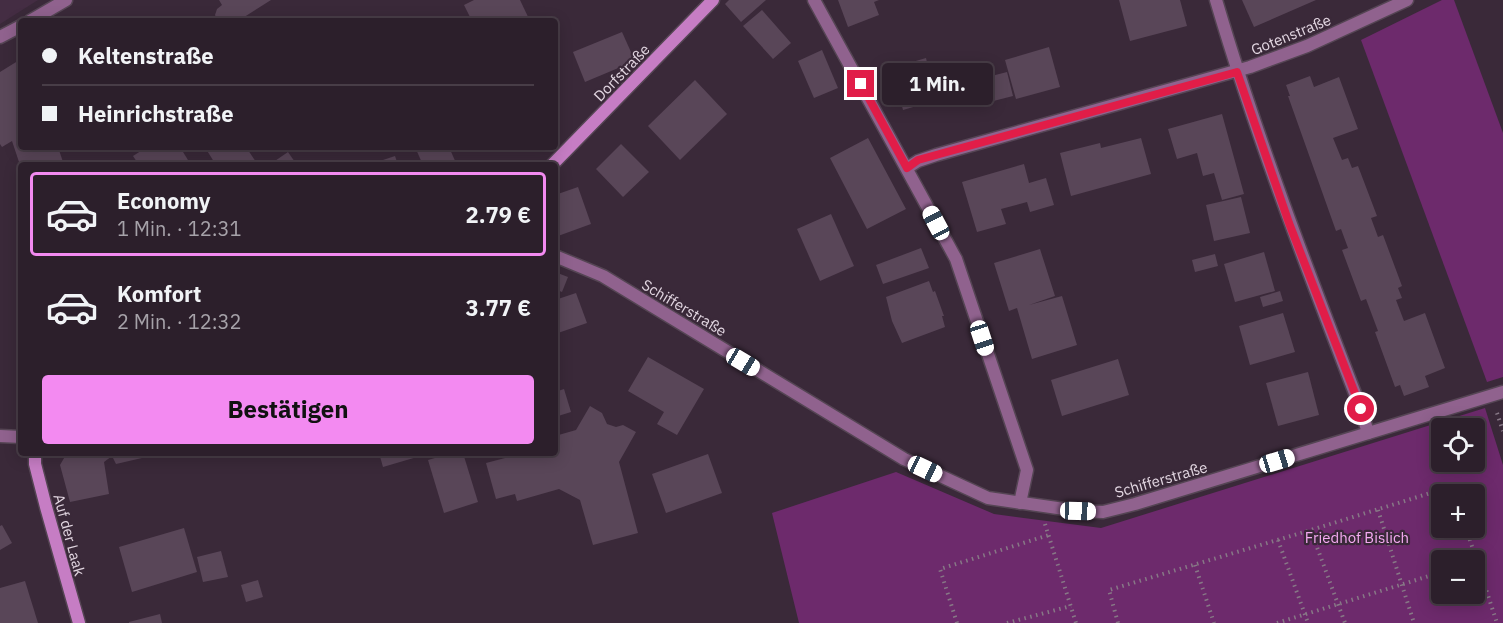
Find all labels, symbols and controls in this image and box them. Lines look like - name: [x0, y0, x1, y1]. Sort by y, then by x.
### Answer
- street label: Gotenstraße: [1248, 10, 1334, 59]
- street label: Dorfstraße: [590, 40, 654, 105]
- text: Keltenstraße: [78, 41, 214, 70]
- callout: 1 Min.: [882, 63, 993, 105]
- route end: [847, 70, 874, 97]
- text: 1 Min.: [909, 70, 966, 97]
- text: Heinrichstraße: [78, 99, 234, 128]
- text: Economy: [117, 186, 211, 215]
- icon: car: [45, 187, 99, 241]
- text: 2.79 €: [466, 200, 531, 229]
- car: [920, 203, 952, 243]
- text: 1 Min. · 12:31: [117, 215, 242, 242]
- street label: Schifferstraße: [638, 275, 730, 340]
- text: Komfort: [117, 279, 202, 308]
- icon: car: [45, 280, 99, 334]
- text: 3.77 €: [466, 293, 531, 322]
- text: 2 Min. · 12:32: [117, 308, 242, 335]
- car: [968, 318, 996, 358]
- car: [723, 345, 763, 379]
- button: Bestätigen: [42, 375, 534, 444]
- route start: [1347, 395, 1374, 422]
- map controls: [1431, 418, 1485, 604]
- button: locate: [1431, 418, 1485, 472]
- car: [1257, 447, 1297, 475]
- car: [905, 453, 945, 485]
- street label: Schifferstraße: [1112, 457, 1209, 502]
- button: +: [1431, 484, 1485, 538]
- street label: Auf der Laak: [49, 492, 90, 578]
- car: [1060, 501, 1096, 521]
- park label: Friedhof Bislich: [1305, 528, 1409, 547]
- button: −: [1431, 550, 1485, 604]

